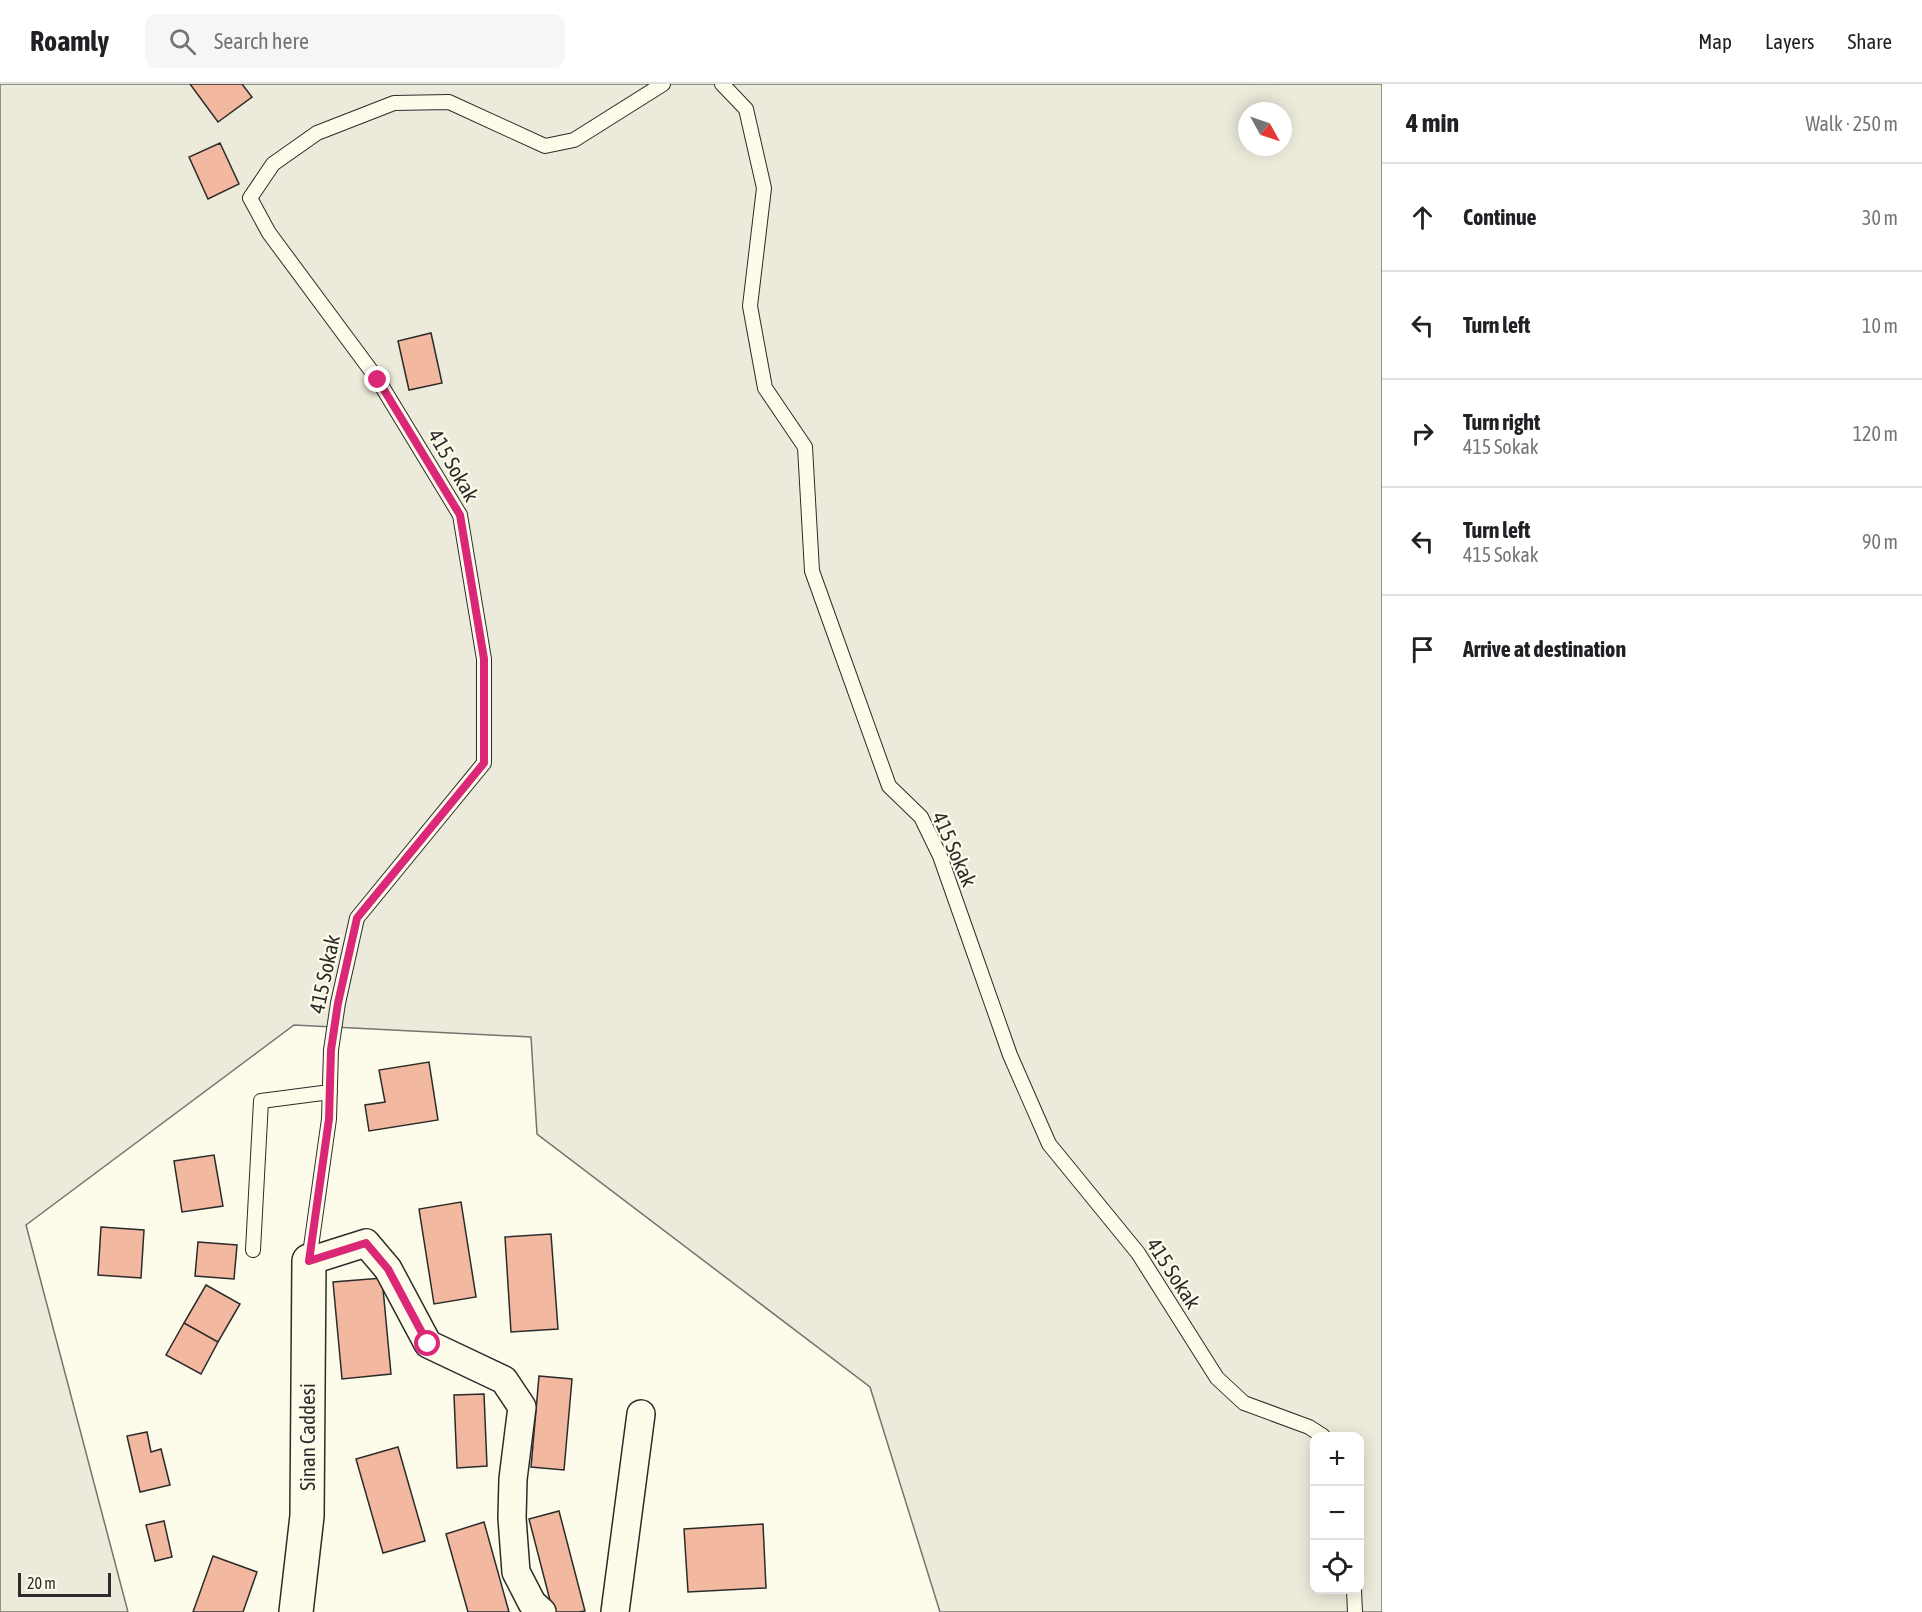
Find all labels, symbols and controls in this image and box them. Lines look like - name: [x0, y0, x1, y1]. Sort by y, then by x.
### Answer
- search box: [145, 14, 565, 68]
- text: Roamly: [30, 25, 109, 57]
- icon: search: [166, 25, 199, 58]
- text: Search here: [214, 28, 309, 54]
- text: Map: [1698, 29, 1732, 53]
- text: Layers: [1765, 29, 1815, 53]
- text: Share: [1848, 29, 1892, 53]
- north arrow: [1238, 102, 1292, 156]
- text: 4 min: [1406, 108, 1459, 138]
- text: Walk · 250 m: [1806, 112, 1898, 135]
- icon: ahead: [1406, 201, 1439, 234]
- text: Continue: [1463, 204, 1537, 230]
- text: 30 m: [1862, 206, 1898, 229]
- icon: left: [1406, 309, 1439, 342]
- text: Turn left: [1463, 312, 1530, 338]
- text: 10 m: [1862, 314, 1898, 337]
- route end: [364, 366, 390, 392]
- text: Turn right: [1463, 409, 1540, 435]
- icon: right: [1406, 417, 1439, 450]
- text: 120 m: [1853, 422, 1898, 445]
- street label: 415 Sokak: [424, 425, 484, 505]
- text: 415 Sokak: [1463, 435, 1539, 458]
- text: Turn left: [1463, 517, 1530, 543]
- icon: left: [1406, 525, 1439, 558]
- text: 90 m: [1862, 530, 1898, 553]
- text: 415 Sokak: [1463, 543, 1539, 566]
- icon: arrive: [1406, 633, 1439, 666]
- text: Arrive at destination: [1463, 636, 1626, 662]
- street label: 415 Sokak: [928, 808, 982, 890]
- street label: 415 Sokak: [304, 933, 344, 1015]
- street label: 415 Sokak: [1142, 1233, 1206, 1313]
- route start: [414, 1330, 440, 1356]
- street label: Sinan Caddesi: [295, 1383, 319, 1491]
- map controls: [1310, 1432, 1364, 1594]
- button: +: [1310, 1432, 1364, 1486]
- button: −: [1310, 1486, 1364, 1540]
- button: locate: [1310, 1540, 1364, 1594]
- scale bar: [18, 1570, 111, 1598]
- text: 20 m: [27, 1574, 56, 1592]

